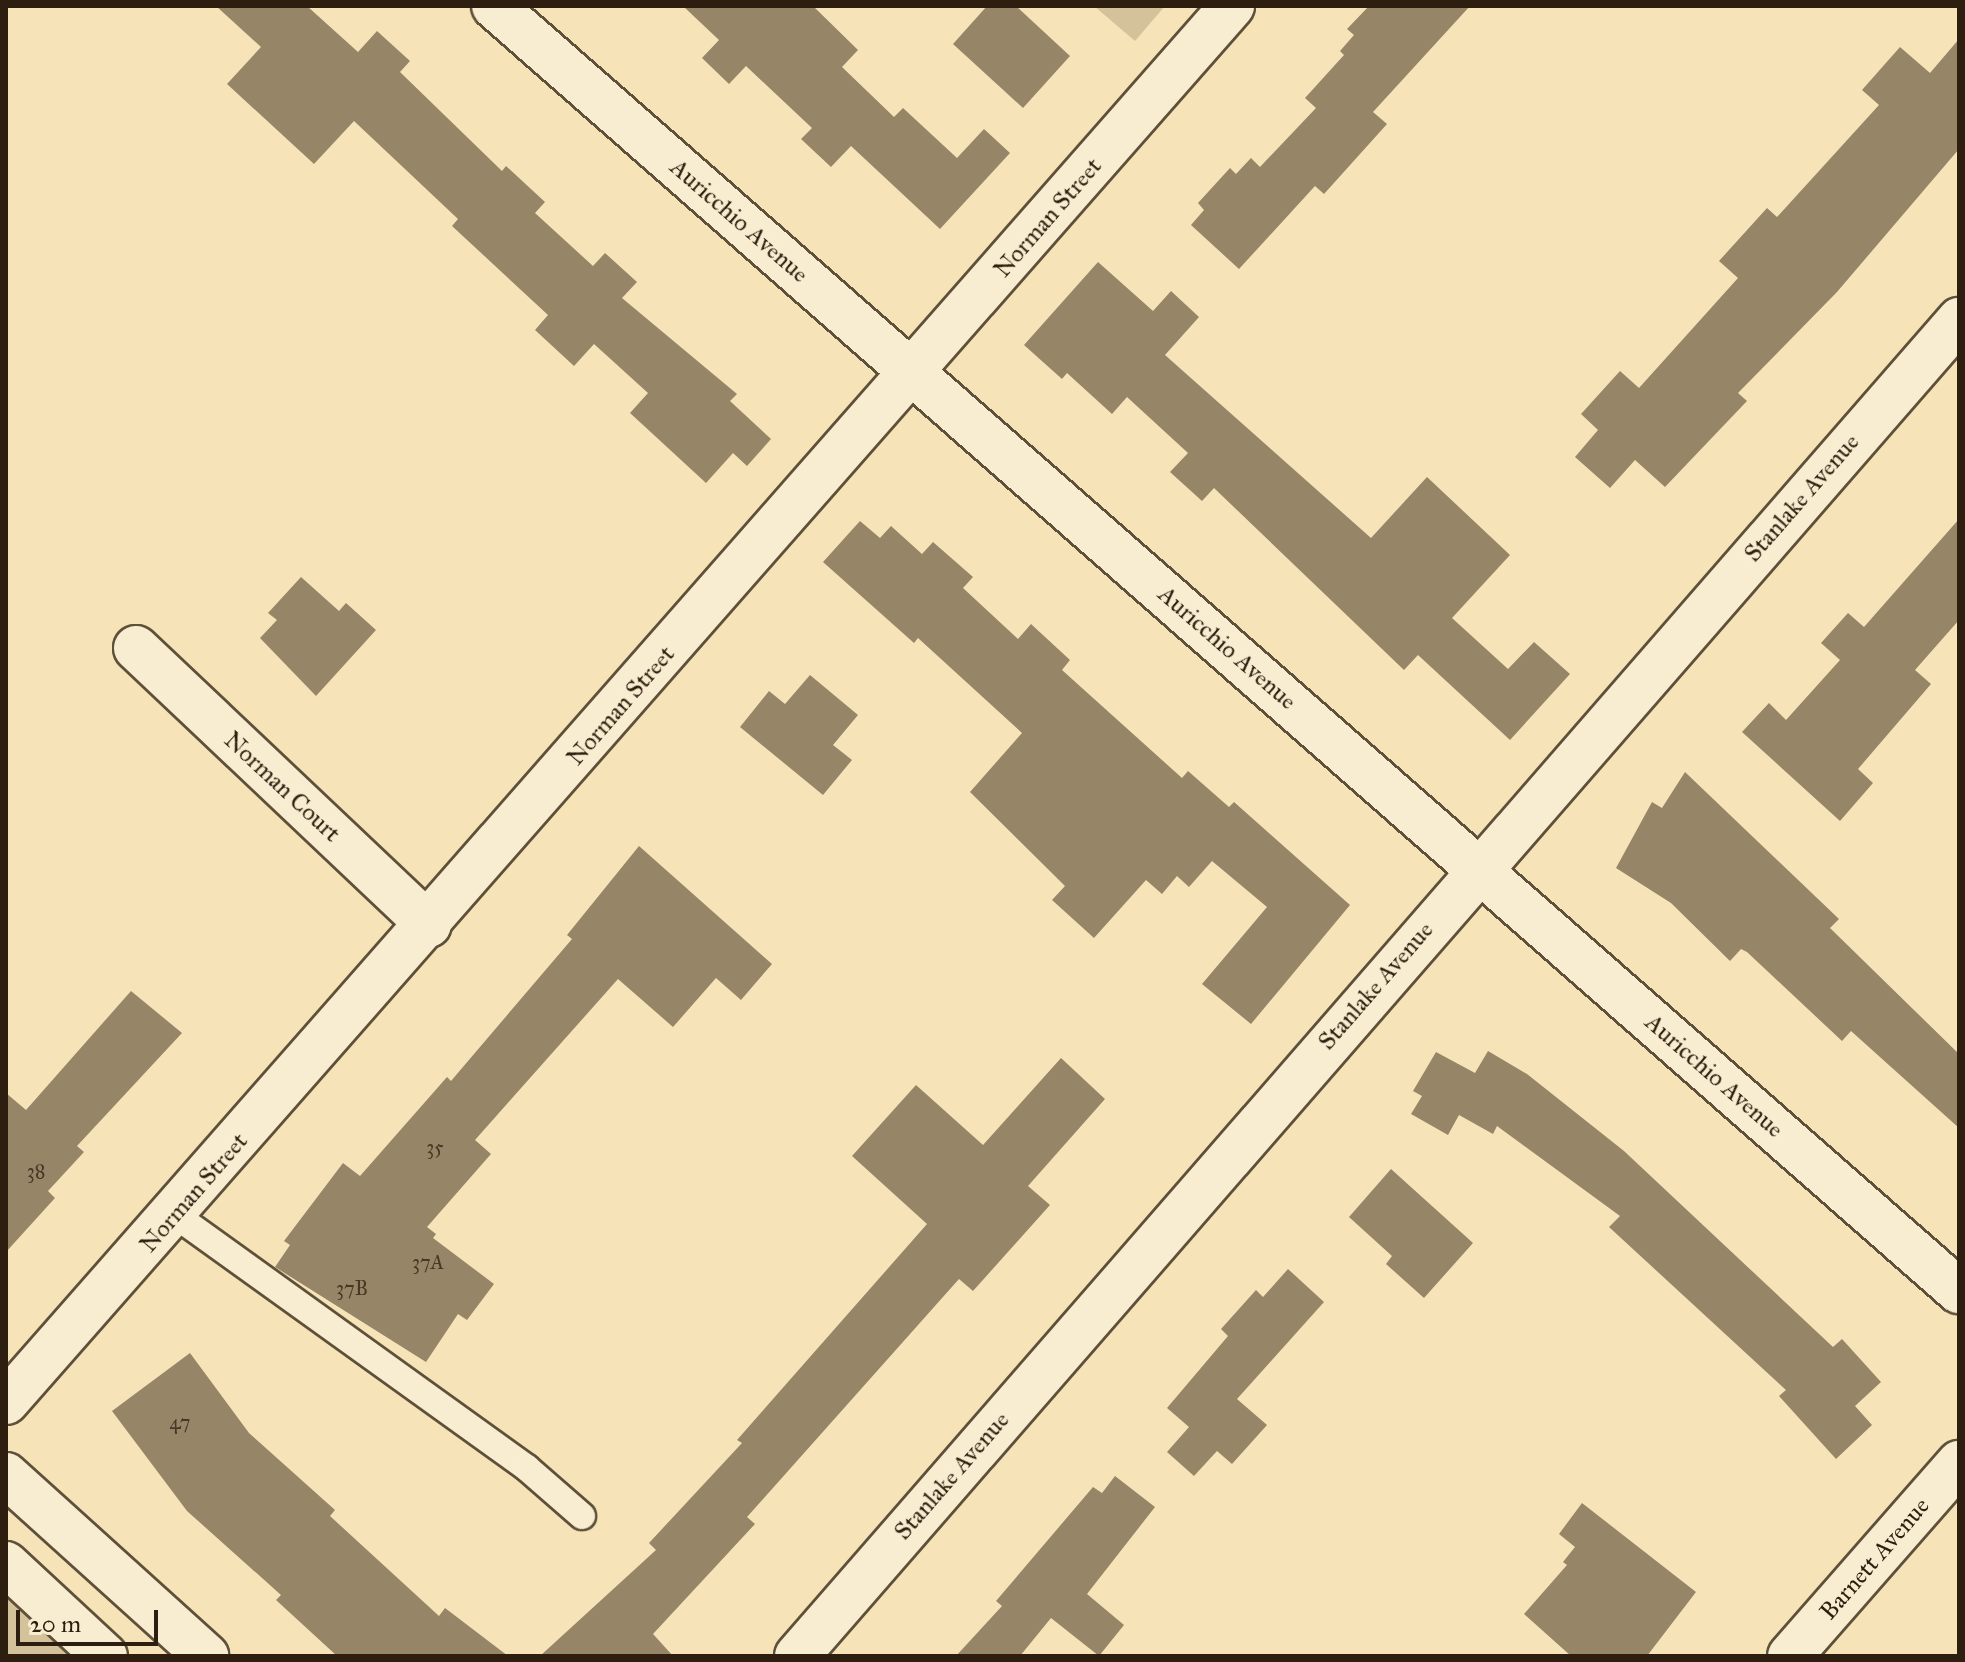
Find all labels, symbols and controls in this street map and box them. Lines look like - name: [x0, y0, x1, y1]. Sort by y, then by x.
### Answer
- street label: Norman Street: [988, 152, 1108, 284]
- street label: Auricchio Avenue: [664, 153, 814, 289]
- street label: Stanlake Avenue: [1739, 428, 1865, 568]
- street label: Auricchio Avenue: [1152, 580, 1302, 716]
- street label: Norman Street: [561, 640, 681, 772]
- street label: Norman Court: [218, 726, 346, 848]
- street label: Stanlake Avenue: [1313, 916, 1439, 1056]
- street label: Auricchio Avenue: [1639, 1008, 1789, 1144]
- street label: Norman Street: [134, 1127, 254, 1259]
- house number: 35: [426, 1135, 444, 1159]
- house number: 38: [27, 1159, 45, 1183]
- house number: 37A: [412, 1250, 444, 1274]
- house number: 37B: [336, 1276, 368, 1300]
- street label: Stanlake Avenue: [889, 1406, 1015, 1546]
- house number: 47: [170, 1410, 190, 1434]
- street label: Barnett Avenue: [1814, 1492, 1936, 1626]
- scale bar: [20, 1594, 162, 1644]
- text: 20 m: [30, 1609, 81, 1639]

